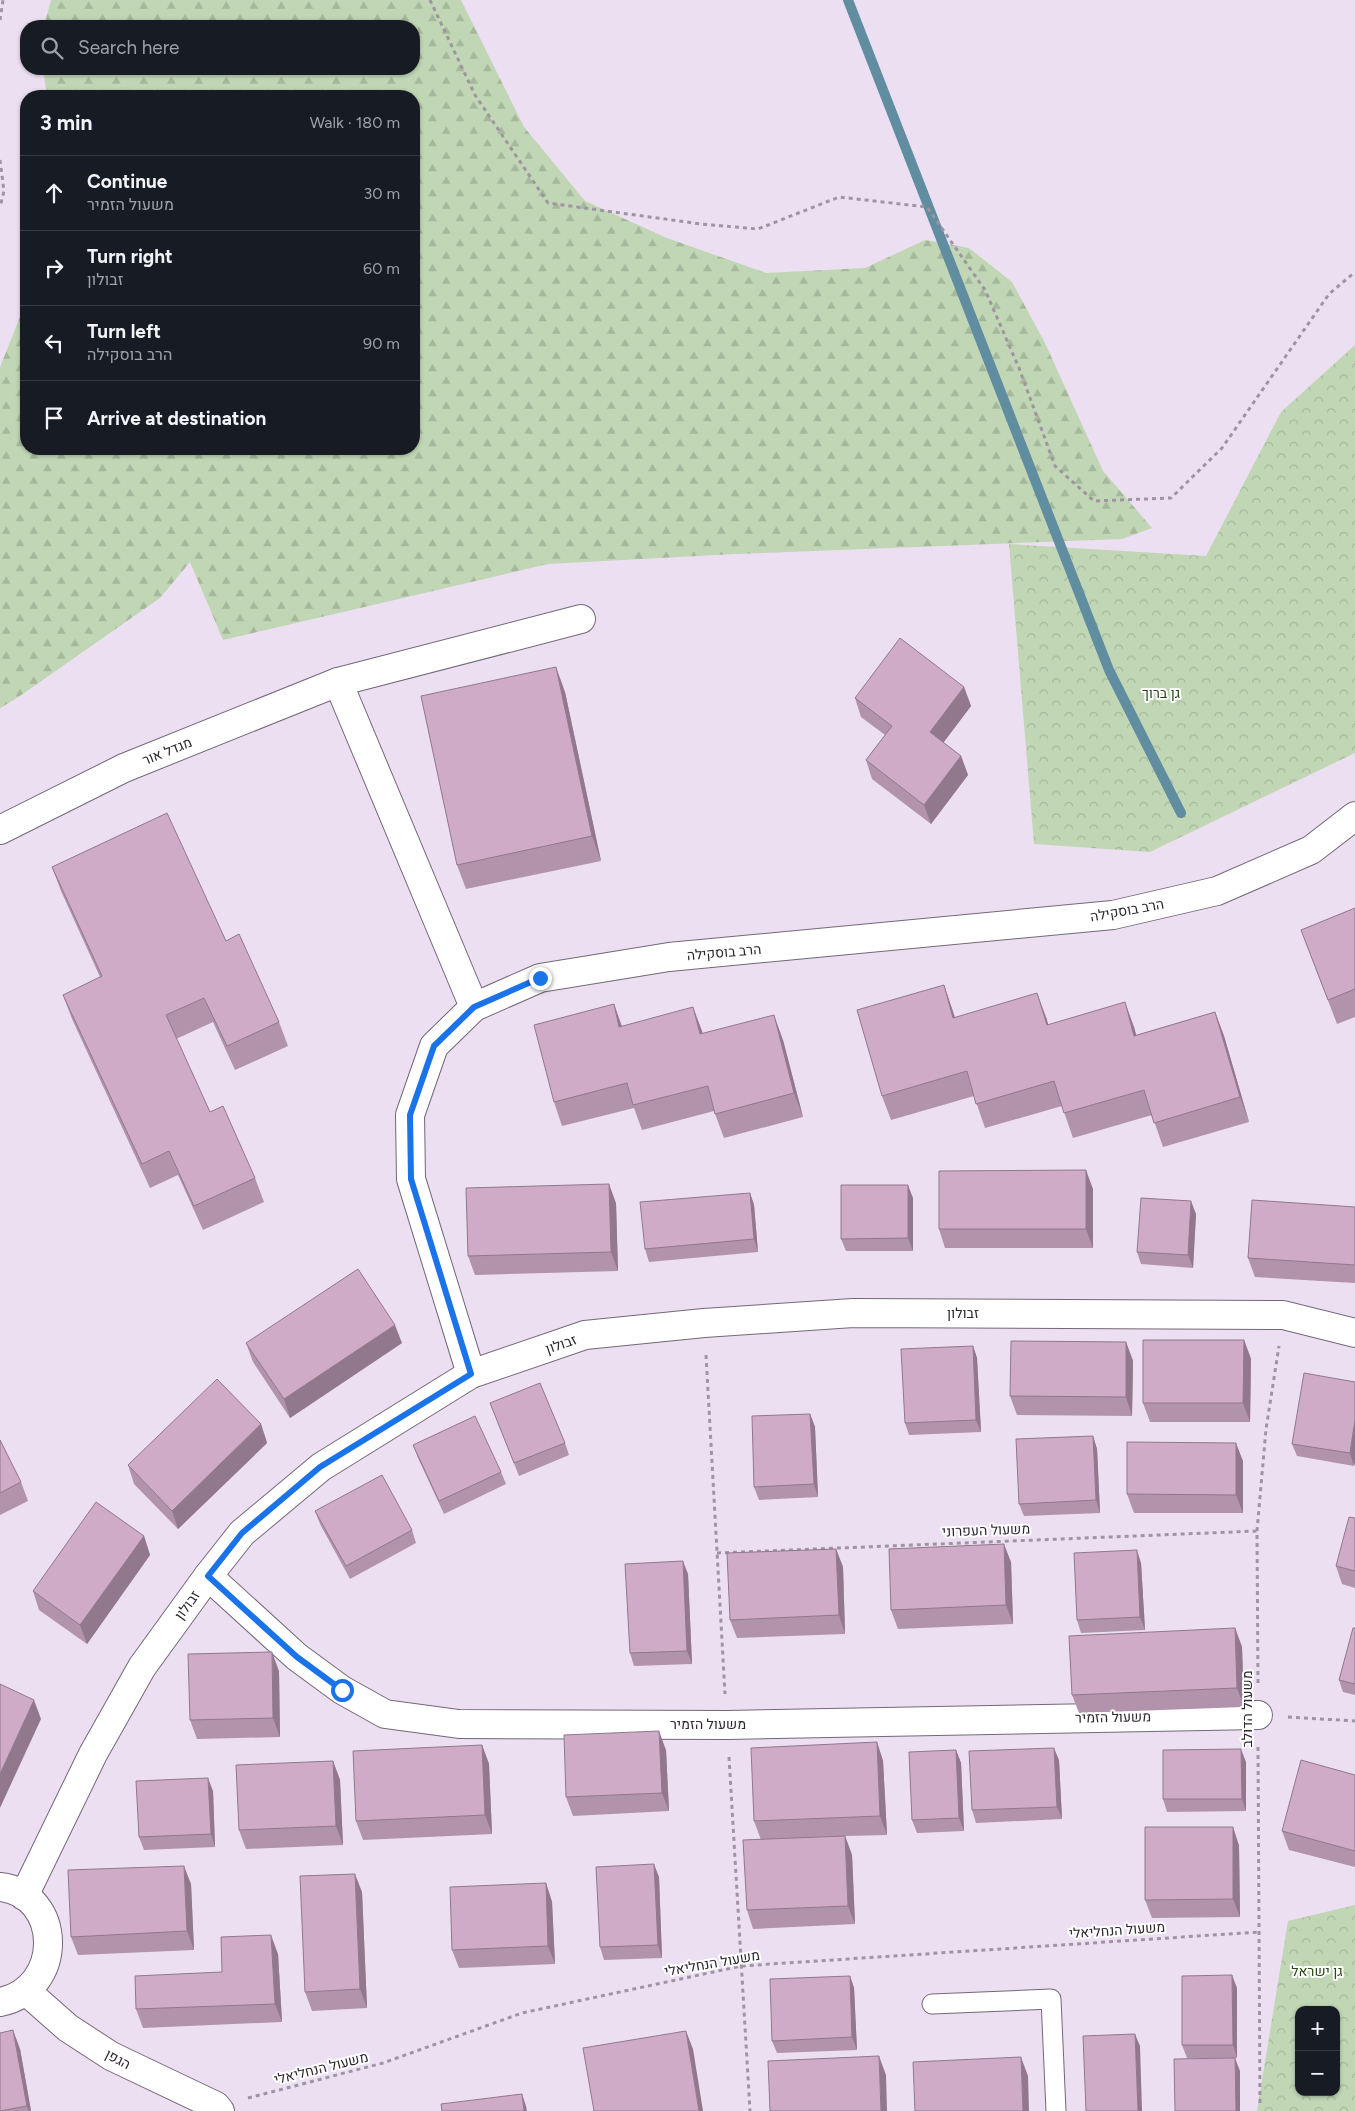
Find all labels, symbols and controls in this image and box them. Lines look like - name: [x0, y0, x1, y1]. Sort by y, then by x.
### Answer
- search box: [20, 20, 420, 75]
- icon: search: [38, 34, 66, 62]
- text: Search here: [78, 36, 180, 59]
- text: 3 min: [40, 110, 92, 135]
- text: Walk · 180 m: [310, 113, 400, 132]
- text: Continue: [87, 170, 167, 193]
- icon: ahead: [40, 179, 68, 207]
- text: 30 m: [363, 184, 400, 203]
- text: משעול הזמיר: [87, 195, 174, 214]
- text: Turn right: [87, 245, 173, 268]
- icon: right: [40, 254, 68, 282]
- text: 60 m: [363, 259, 400, 278]
- text: זבולון: [87, 270, 123, 289]
- text: Turn left: [87, 320, 161, 343]
- icon: left: [40, 329, 68, 357]
- text: 90 m: [363, 334, 400, 353]
- text: הרב בוסקילה: [87, 345, 172, 364]
- icon: arrive: [40, 404, 68, 432]
- text: Arrive at destination: [87, 407, 266, 430]
- park label: גן ברוך: [1142, 685, 1180, 702]
- street label: מגדל אור: [140, 734, 195, 769]
- street label: הרב בוסקילה: [1089, 896, 1165, 925]
- street label: הרב בוסקילה: [686, 941, 762, 964]
- route end: [529, 967, 552, 990]
- street label: זבולון: [947, 1305, 979, 1322]
- street label: זבולון: [543, 1331, 579, 1358]
- street label: משעול העפרוני: [942, 1520, 1030, 1541]
- street label: זבולון: [171, 1587, 204, 1623]
- street label: משעול הדולב: [1239, 1670, 1256, 1748]
- route start: [331, 1679, 354, 1702]
- street label: משעול הזמיר: [1075, 1708, 1151, 1727]
- street label: משעול הזמיר: [670, 1716, 746, 1733]
- street label: משעול הנחליאלי: [1068, 1919, 1166, 1942]
- street label: משעול הנחליאלי: [663, 1947, 761, 1980]
- park label: גן ישראל: [1291, 1963, 1343, 1980]
- map controls: [1295, 2006, 1340, 2096]
- button: +: [1295, 2006, 1340, 2051]
- street label: הגפן: [102, 2046, 133, 2073]
- street label: משעול הנחליאלי: [272, 2049, 370, 2088]
- button: −: [1295, 2051, 1340, 2096]

